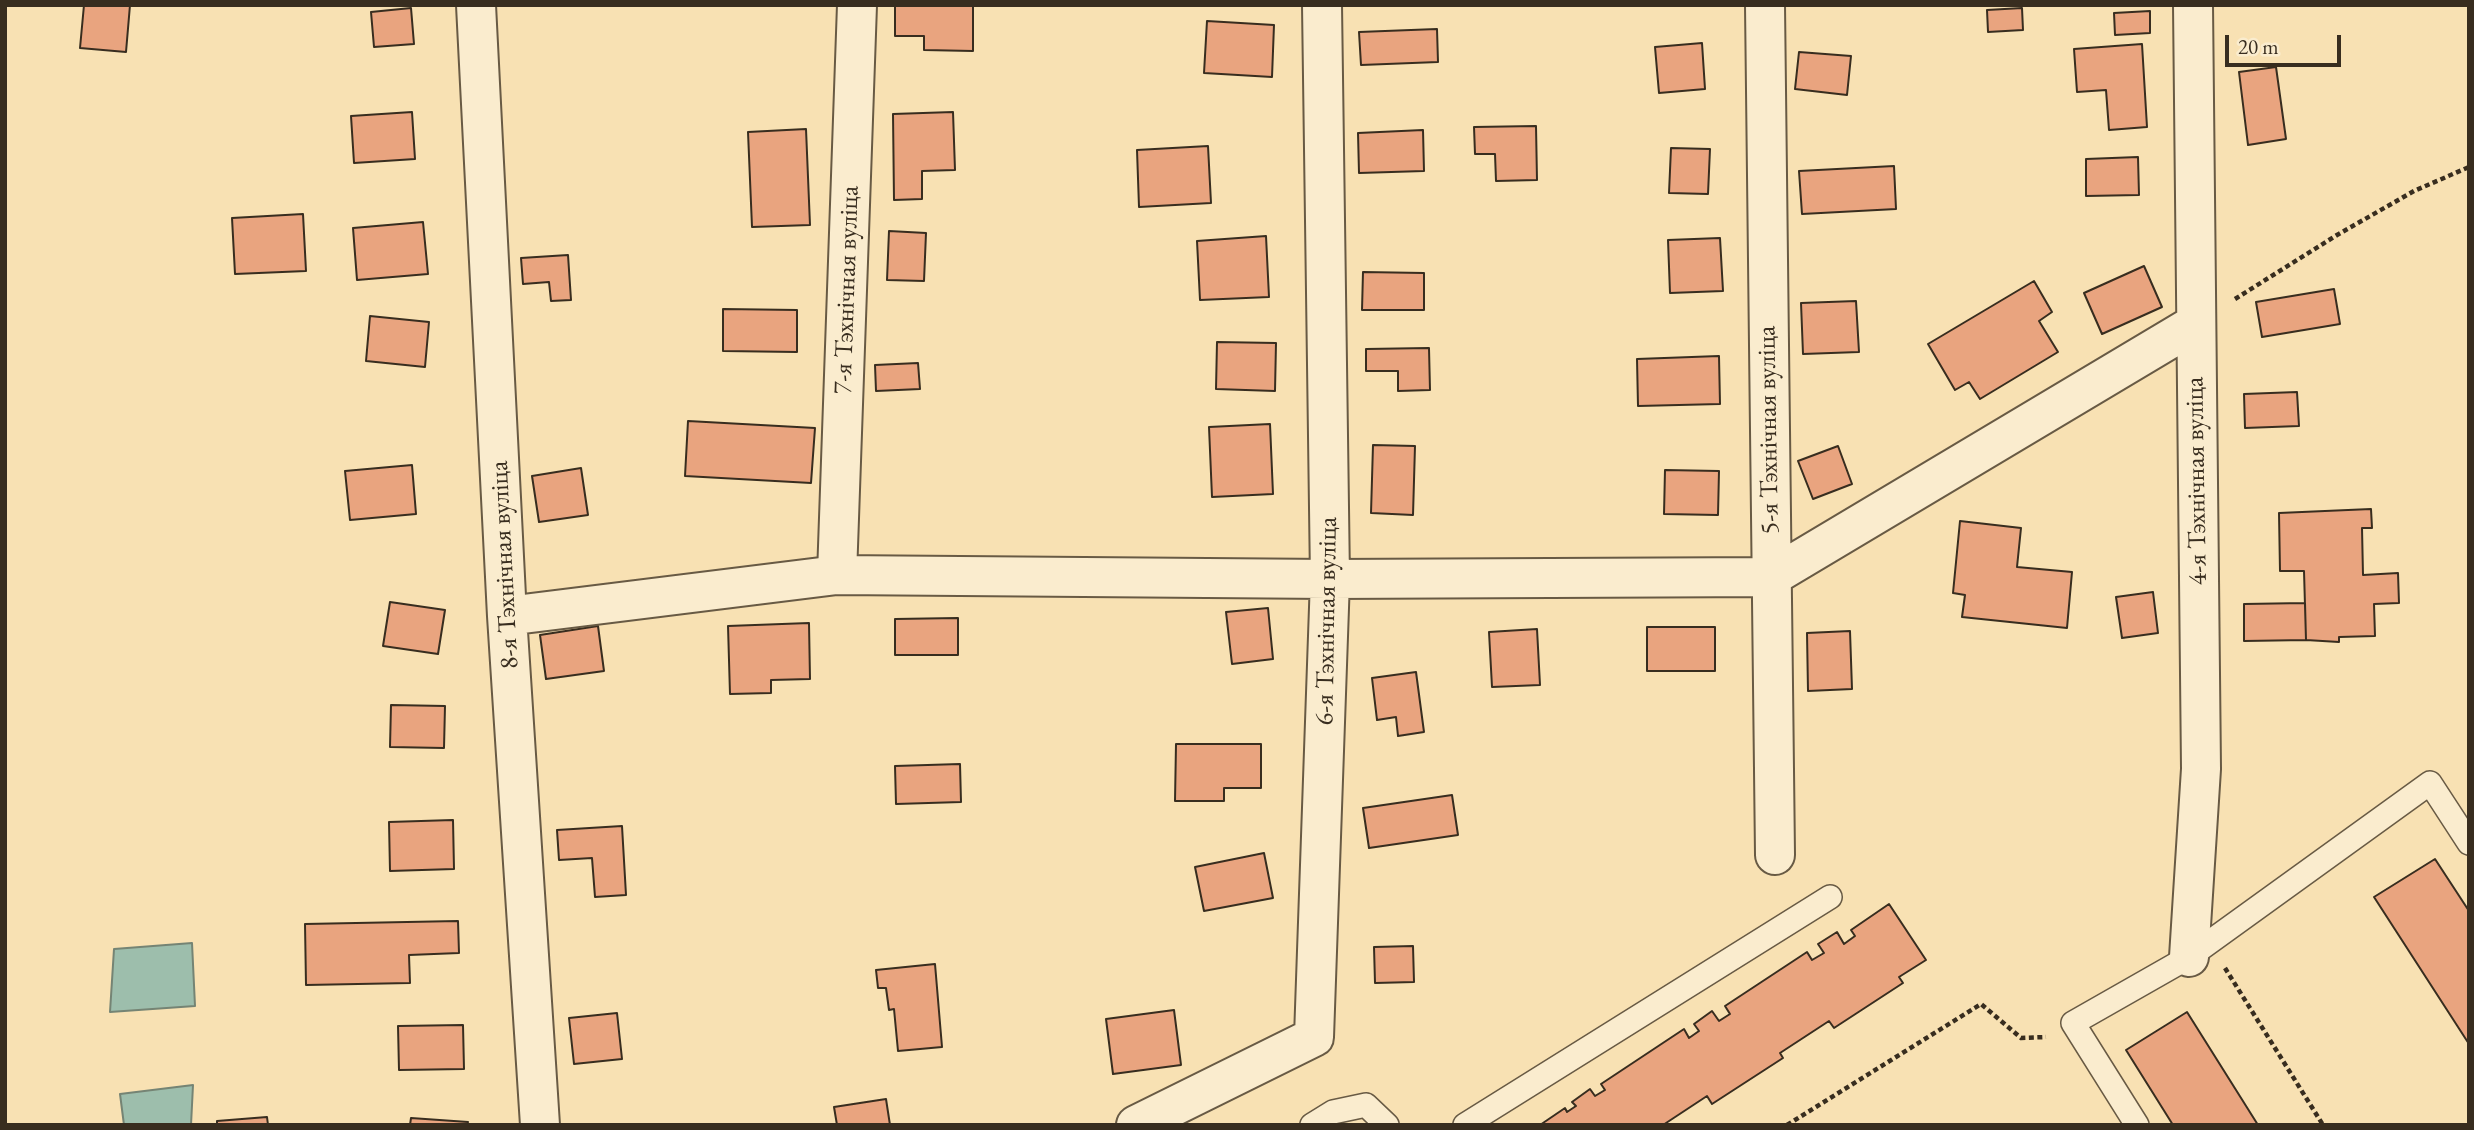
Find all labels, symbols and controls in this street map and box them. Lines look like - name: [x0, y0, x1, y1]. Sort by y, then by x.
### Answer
- scale bar: [2229, 21, 2344, 65]
- text: 20 m: [2238, 33, 2279, 60]
- street label: 7-я Тэхнічная вуліца: [828, 185, 866, 395]
- street label: 5-я Тэхнічная вуліца: [1752, 325, 1786, 535]
- street label: 4-я Тэхнічная вуліца: [2180, 376, 2214, 586]
- street label: 8-я Тэхнічная вуліца: [484, 460, 526, 670]
- street label: 6-я Тэхнічная вуліца: [1310, 516, 1344, 726]

